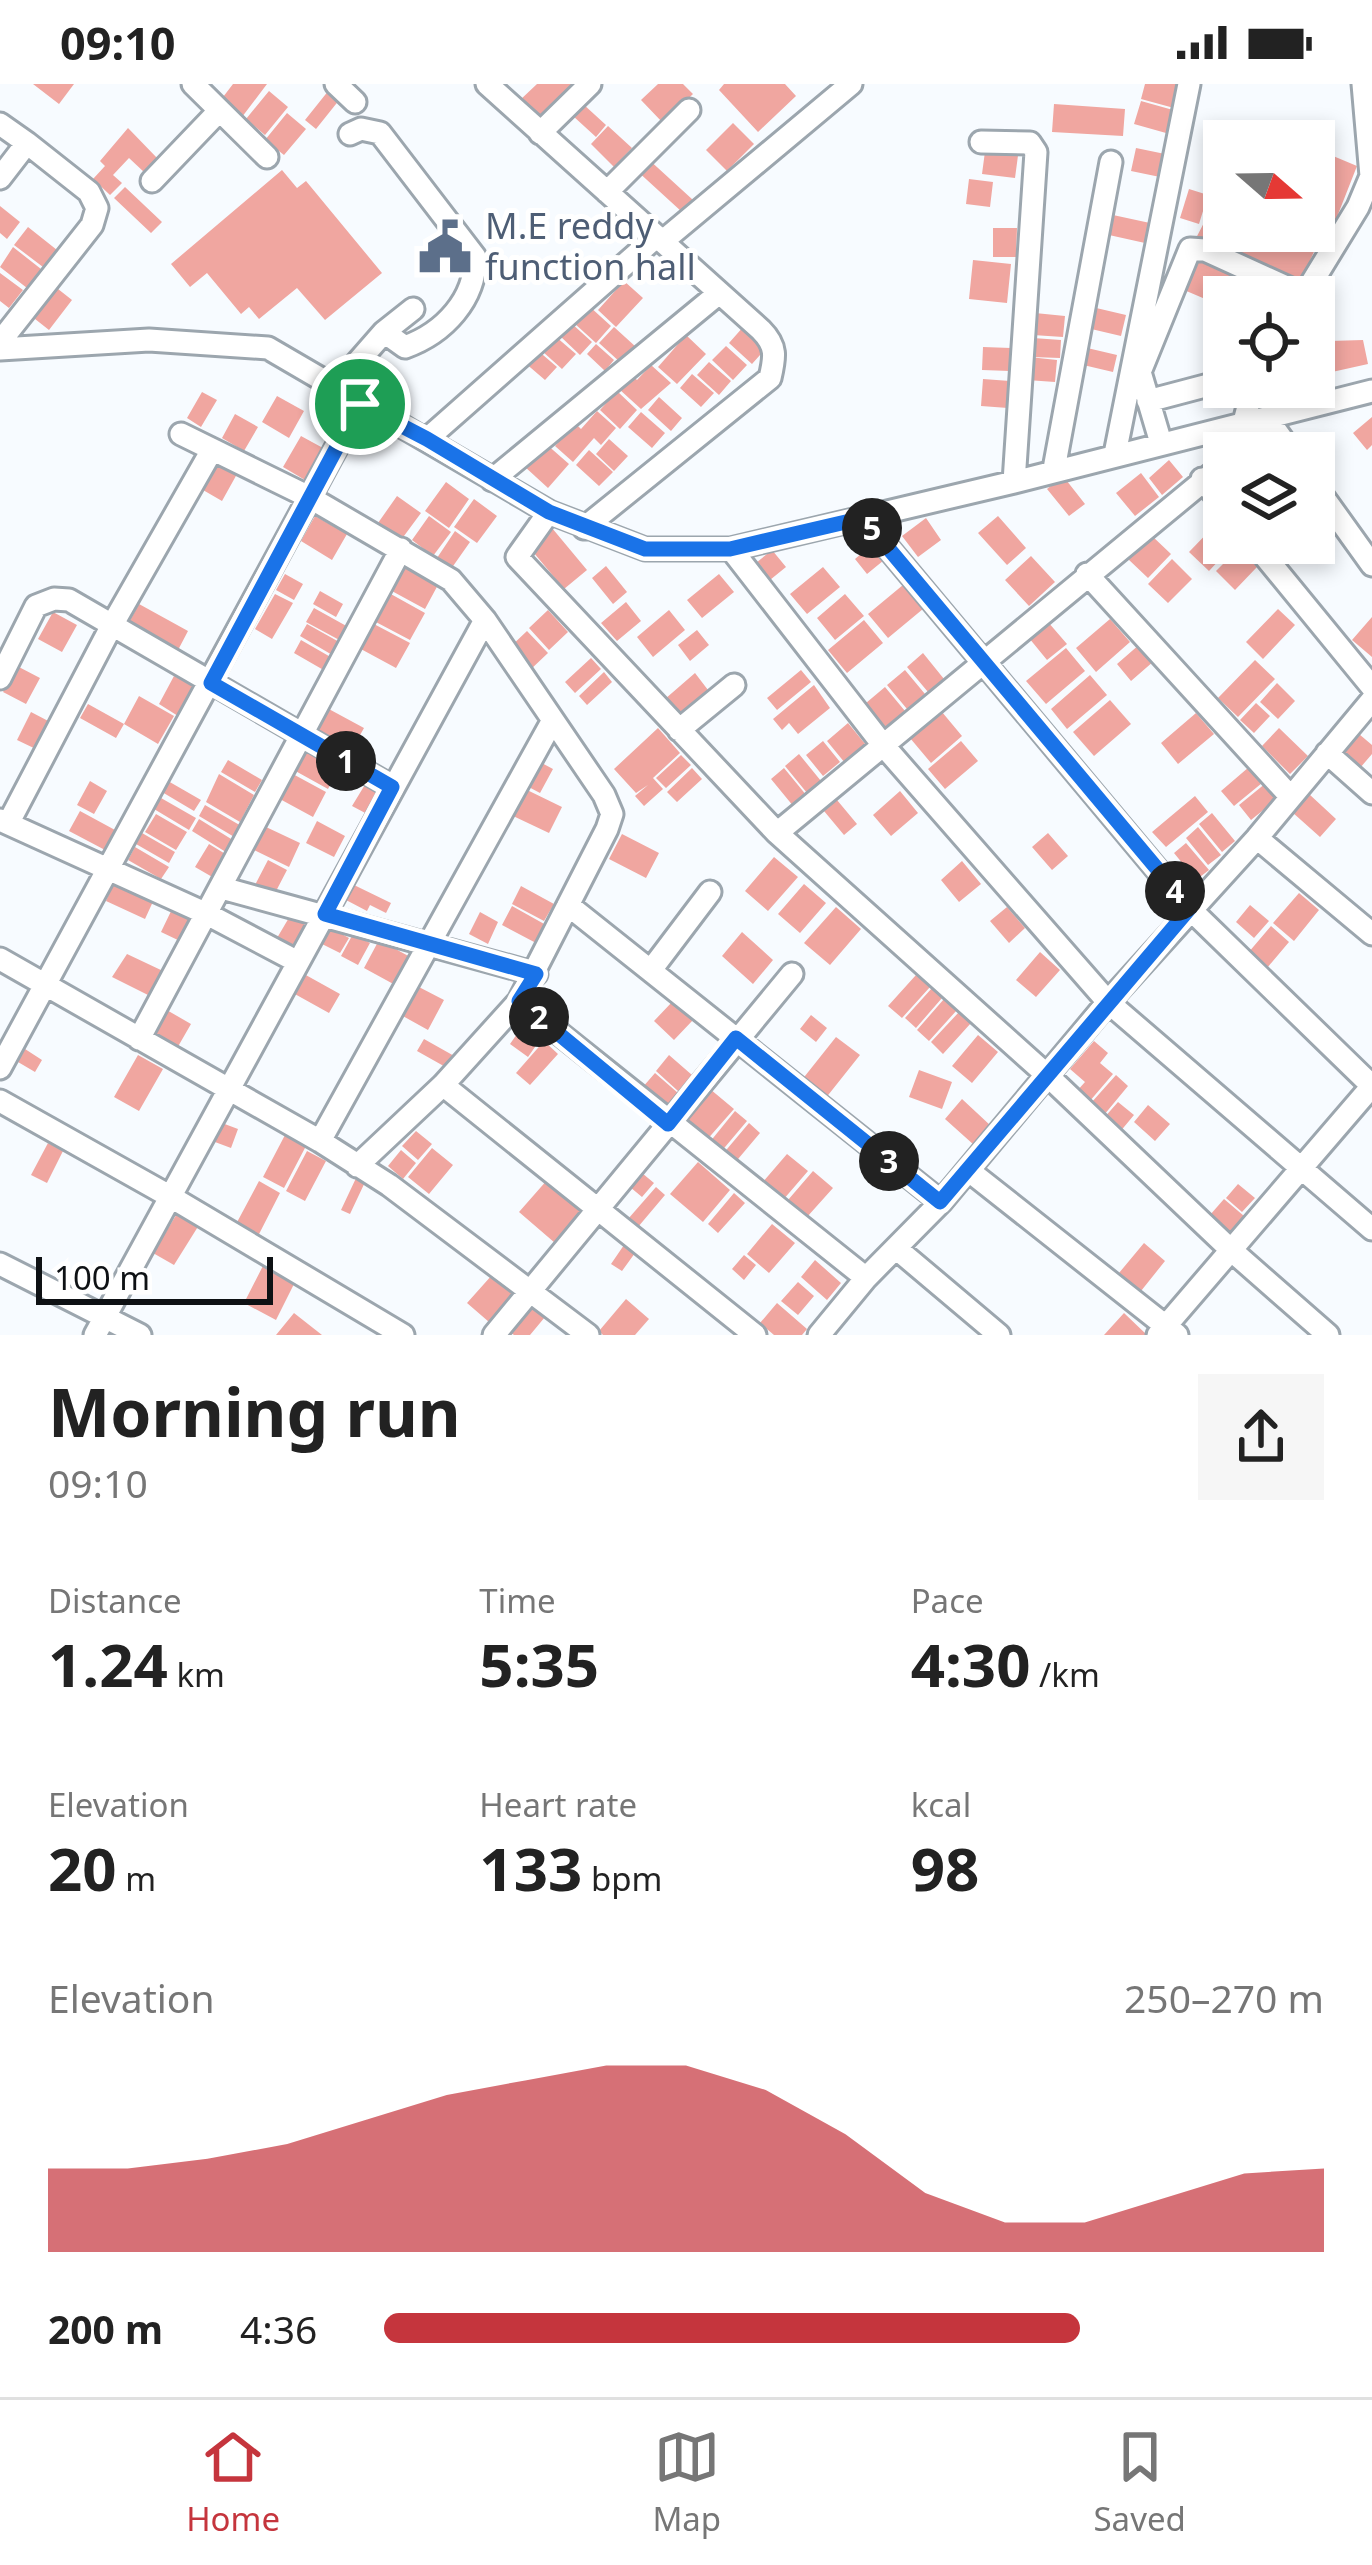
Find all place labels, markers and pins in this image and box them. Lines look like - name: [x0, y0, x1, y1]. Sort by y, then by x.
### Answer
- place label: M.E reddy function hall: [485, 201, 696, 291]
- public building icon: M.E reddy function hall: [416, 218, 474, 276]
- pin: [309, 353, 411, 455]
- pin: 5: [842, 498, 902, 558]
- pin: 1: [316, 731, 376, 791]
- pin: 4: [1145, 861, 1205, 921]
- pin: 2: [509, 987, 569, 1047]
- pin: 3: [859, 1131, 919, 1191]

